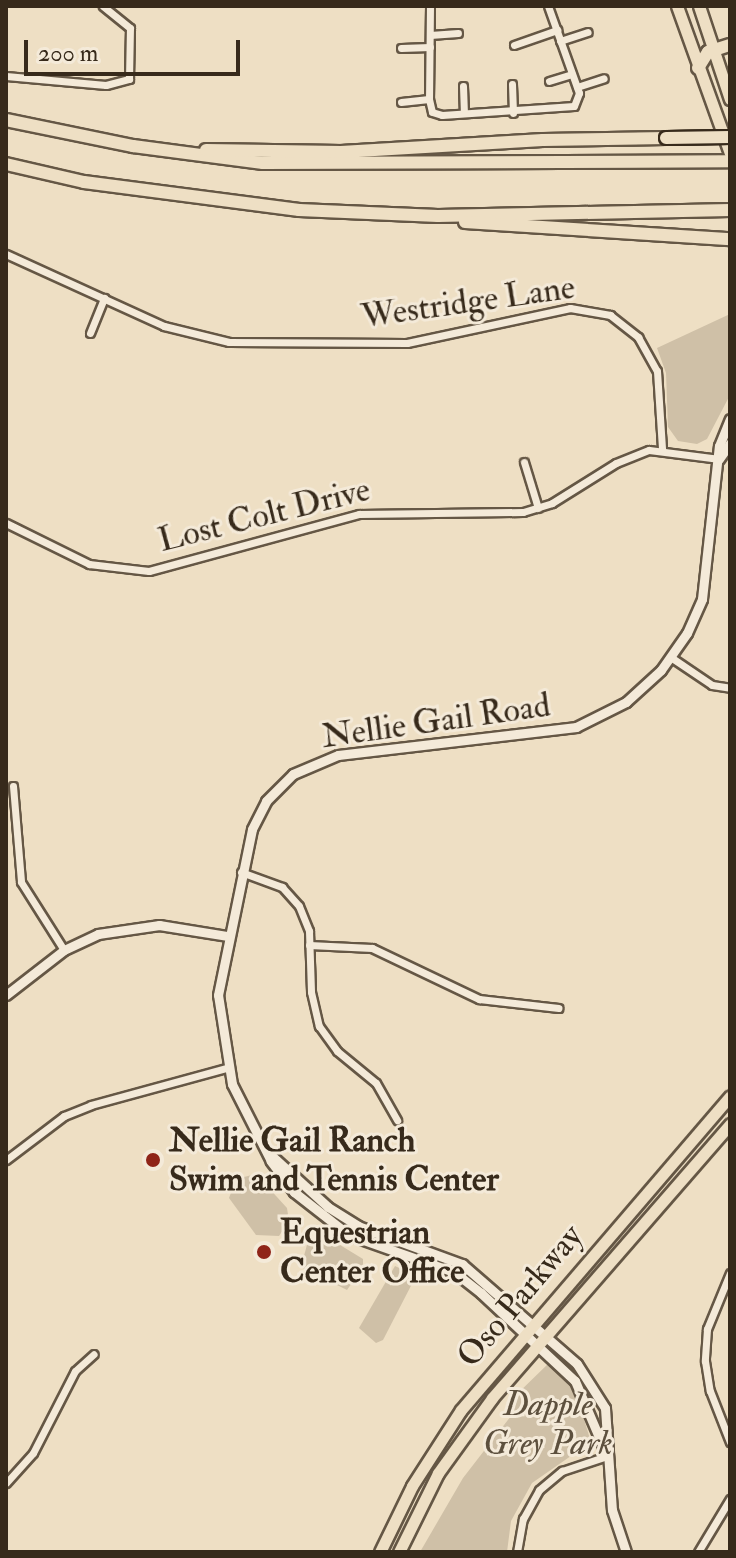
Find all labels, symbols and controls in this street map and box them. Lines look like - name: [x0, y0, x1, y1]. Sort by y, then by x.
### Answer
- scale bar: [28, 24, 244, 74]
- text: 200 m: [38, 38, 98, 69]
- street label: Westridge Lane: [359, 267, 577, 337]
- street label: Lost Colt Drive: [154, 469, 374, 561]
- street label: Nellie Gail Road: [319, 685, 553, 757]
- place label: Nellie Gail Ranch Swim and Tennis Center: [169, 1120, 499, 1200]
- marker: Nellie Gail Ranch Swim and Tennis Center: [144, 1151, 162, 1169]
- place label: Equestrian Center Office: [280, 1212, 465, 1292]
- street label: Oso Parkway: [448, 1216, 592, 1376]
- marker: Equestrian Center Office: [255, 1243, 273, 1261]
- park label: Dapple Grey Park: [483, 1384, 613, 1464]

